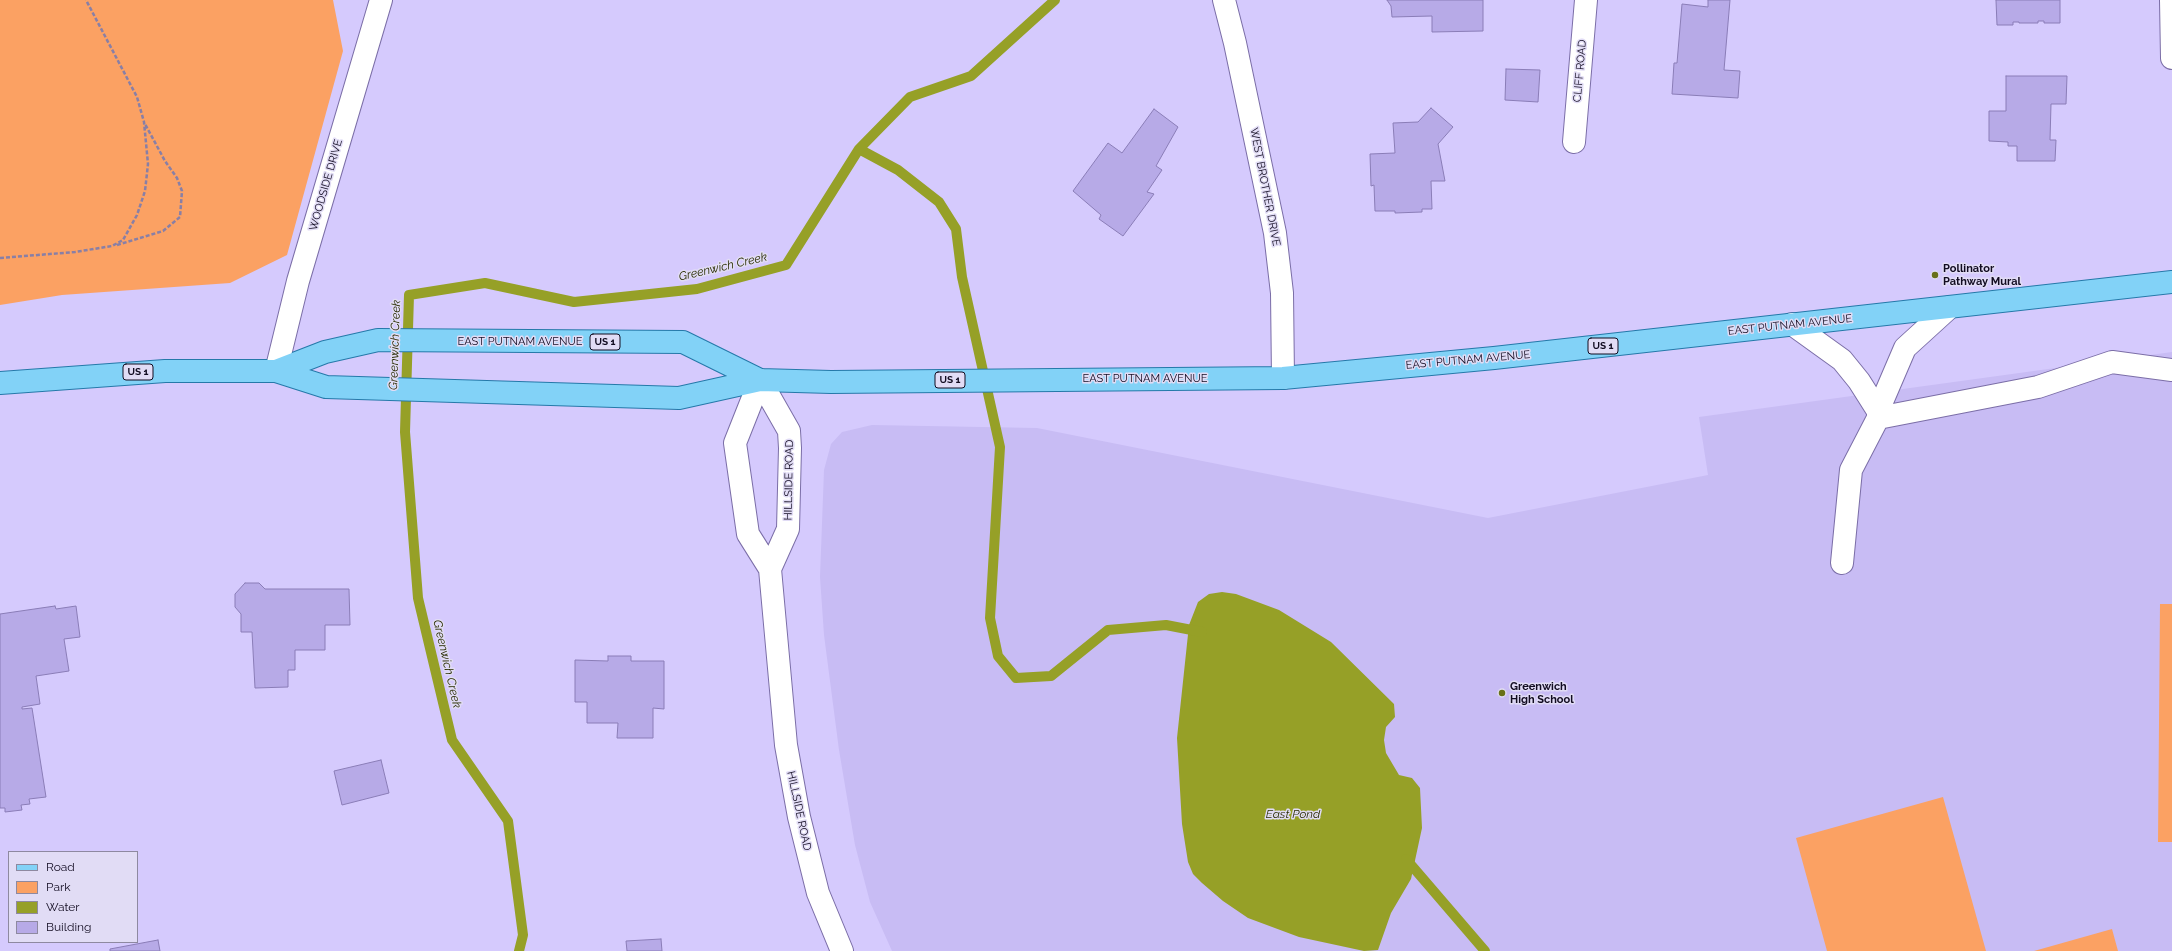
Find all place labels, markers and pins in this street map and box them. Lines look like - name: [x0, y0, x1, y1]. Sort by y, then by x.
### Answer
- place label: Pollinator Pathway Mural: [1943, 262, 2021, 288]
- marker: Pollinator Pathway Mural: [1930, 270, 1940, 280]
- place label: Greenwich High School: [1510, 680, 1574, 706]
- marker: Greenwich High School: [1497, 688, 1507, 698]

